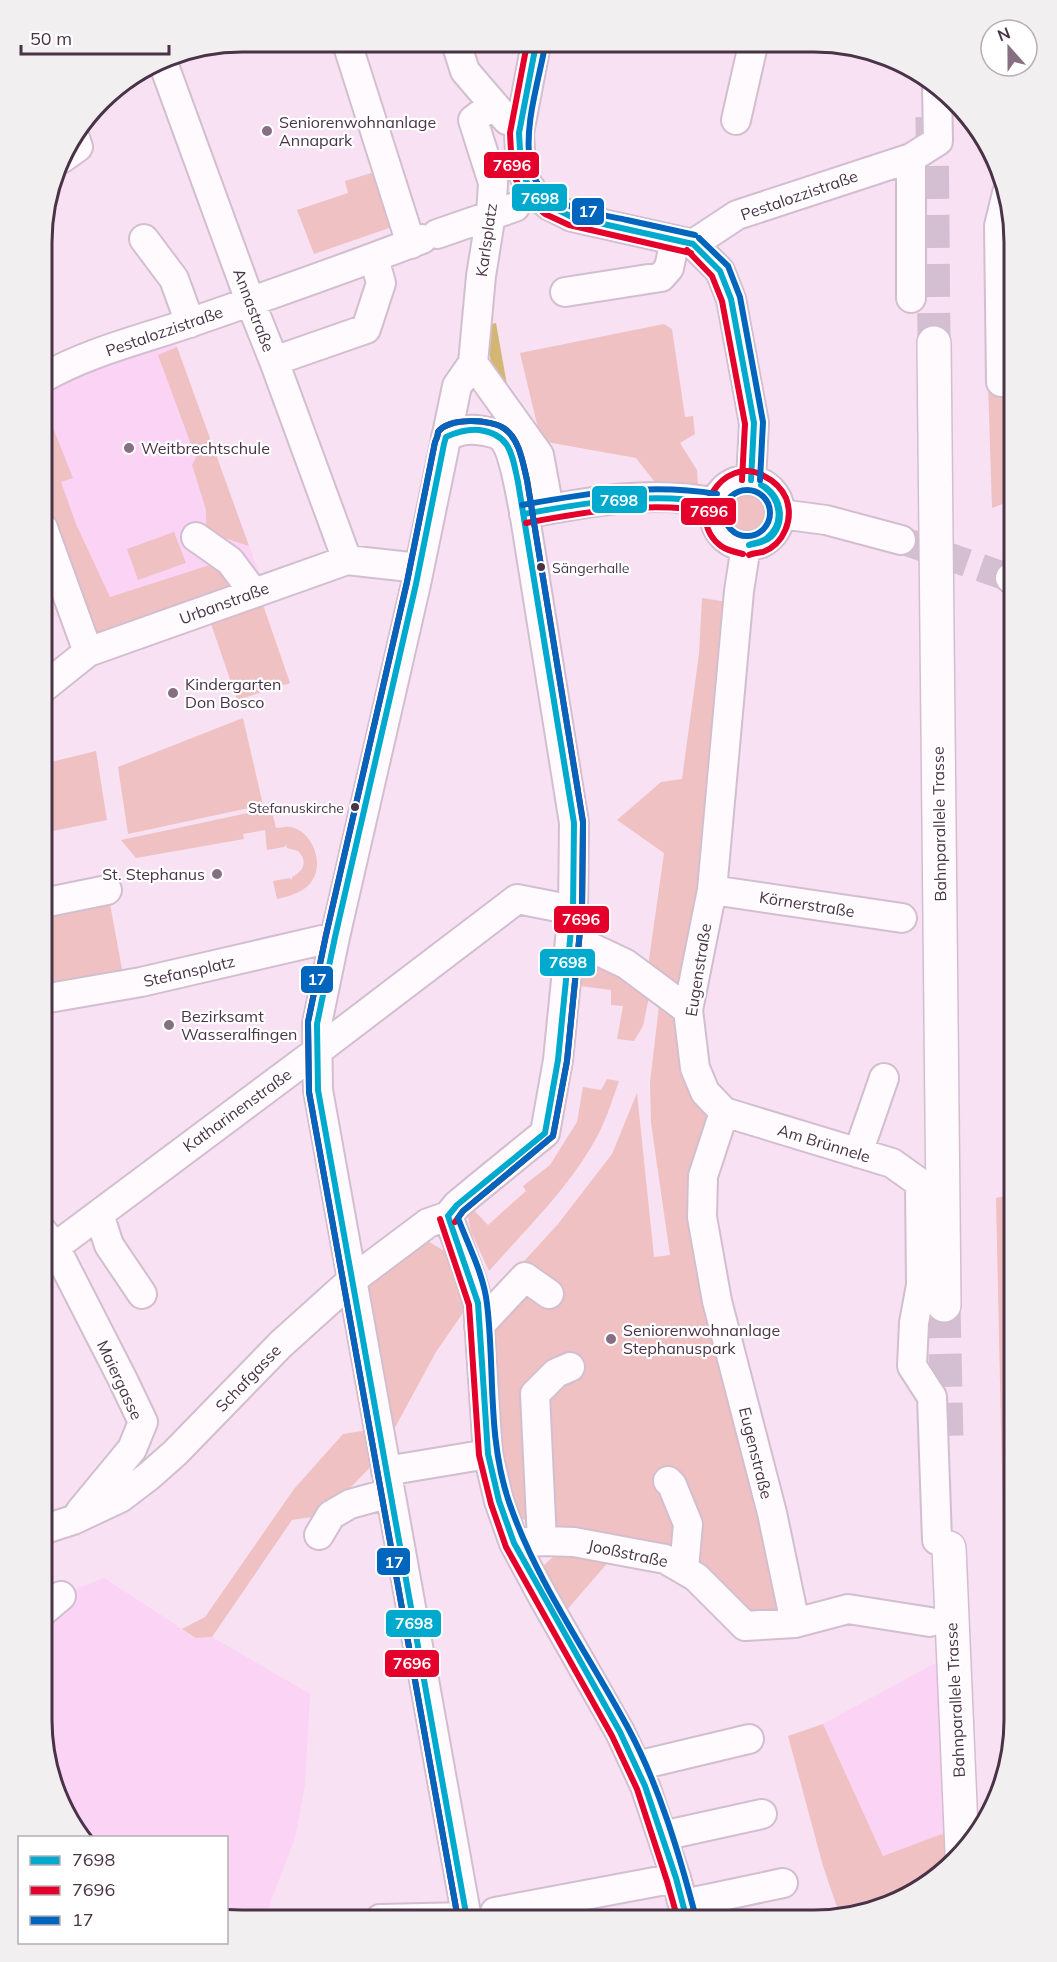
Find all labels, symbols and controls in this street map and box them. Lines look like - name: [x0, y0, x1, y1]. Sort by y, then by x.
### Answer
- scale bar: [21, 18, 170, 56]
- north arrow: [979, 18, 1039, 78]
- text: N: [994, 22, 1013, 45]
- text: 50 m: [30, 27, 72, 50]
- place label: Seniorenwohnanlage Annapark: [279, 112, 436, 150]
- marker: Seniorenwohnanlage Annapark: [260, 124, 274, 138]
- line badge: 7696: [483, 151, 540, 179]
- text: 7696: [493, 155, 532, 175]
- street label: Pestalozzistraße: [738, 166, 860, 224]
- line badge: 7698: [511, 183, 568, 212]
- text: 7698: [521, 188, 560, 208]
- line badge: 17: [571, 197, 605, 226]
- text: 17: [578, 201, 598, 221]
- street label: Karlsplatz: [471, 202, 501, 278]
- street label: Annastraße: [229, 265, 279, 355]
- street label: Pestalozzistraße: [103, 302, 225, 360]
- place label: Weitbrechtschule: [141, 438, 270, 458]
- marker: Weitbrechtschule: [122, 441, 136, 455]
- line badge: 7698: [591, 485, 648, 514]
- text: 7698: [600, 490, 639, 510]
- line badge: 7696: [680, 497, 737, 526]
- text: 7696: [690, 501, 729, 521]
- place label: Sängerhalle: [552, 559, 629, 577]
- marker: Sängerhalle: [535, 561, 547, 573]
- street label: Urbanstraße: [177, 578, 271, 628]
- place label: Kindergarten Don Bosco: [185, 674, 281, 712]
- marker: Kindergarten Don Bosco: [166, 686, 180, 700]
- street label: Bahnparallele Trasse: [928, 746, 950, 902]
- place label: Stefanuskirche: [248, 799, 344, 817]
- marker: Stefanuskirche: [349, 801, 361, 813]
- place label: St. Stephanus: [102, 864, 205, 884]
- marker: St. Stephanus: [210, 867, 224, 881]
- street label: Körnerstraße: [758, 887, 856, 921]
- line badge: 7696: [553, 905, 610, 934]
- text: 7696: [562, 909, 601, 929]
- street label: Eugenstraße: [681, 922, 715, 1018]
- line badge: 7698: [539, 948, 596, 977]
- street label: Stefansplatz: [141, 951, 237, 991]
- text: 7698: [549, 952, 588, 972]
- line badge: 17: [300, 965, 334, 994]
- text: 17: [307, 969, 327, 989]
- place label: Bezirksamt Wasseralfingen: [181, 1006, 297, 1044]
- marker: Bezirksamt Wasseralfingen: [162, 1018, 176, 1032]
- street label: Katharinenstraße: [179, 1064, 295, 1156]
- street label: Am Brünnele: [775, 1119, 873, 1167]
- place label: Seniorenwohnanlage Stephanuspark: [623, 1320, 780, 1358]
- marker: Seniorenwohnanlage Stephanuspark: [604, 1332, 618, 1346]
- street label: Maiergasse: [93, 1337, 147, 1423]
- street label: Schafgasse: [211, 1340, 285, 1416]
- street label: Eugenstraße: [735, 1405, 777, 1501]
- street label: Jooßstraße: [586, 1535, 670, 1571]
- line badge: 17: [376, 1547, 411, 1576]
- text: 17: [384, 1552, 404, 1572]
- line badge: 7698: [385, 1609, 442, 1638]
- text: 7698: [395, 1613, 434, 1633]
- street label: Bahnparallele Trasse: [941, 1622, 969, 1778]
- line badge: 7696: [384, 1649, 440, 1678]
- text: 7696: [393, 1653, 432, 1673]
- legend: [18, 1836, 228, 1944]
- text: 7698: [72, 1848, 115, 1871]
- text: 7696: [72, 1878, 115, 1901]
- text: 17: [72, 1908, 94, 1931]

